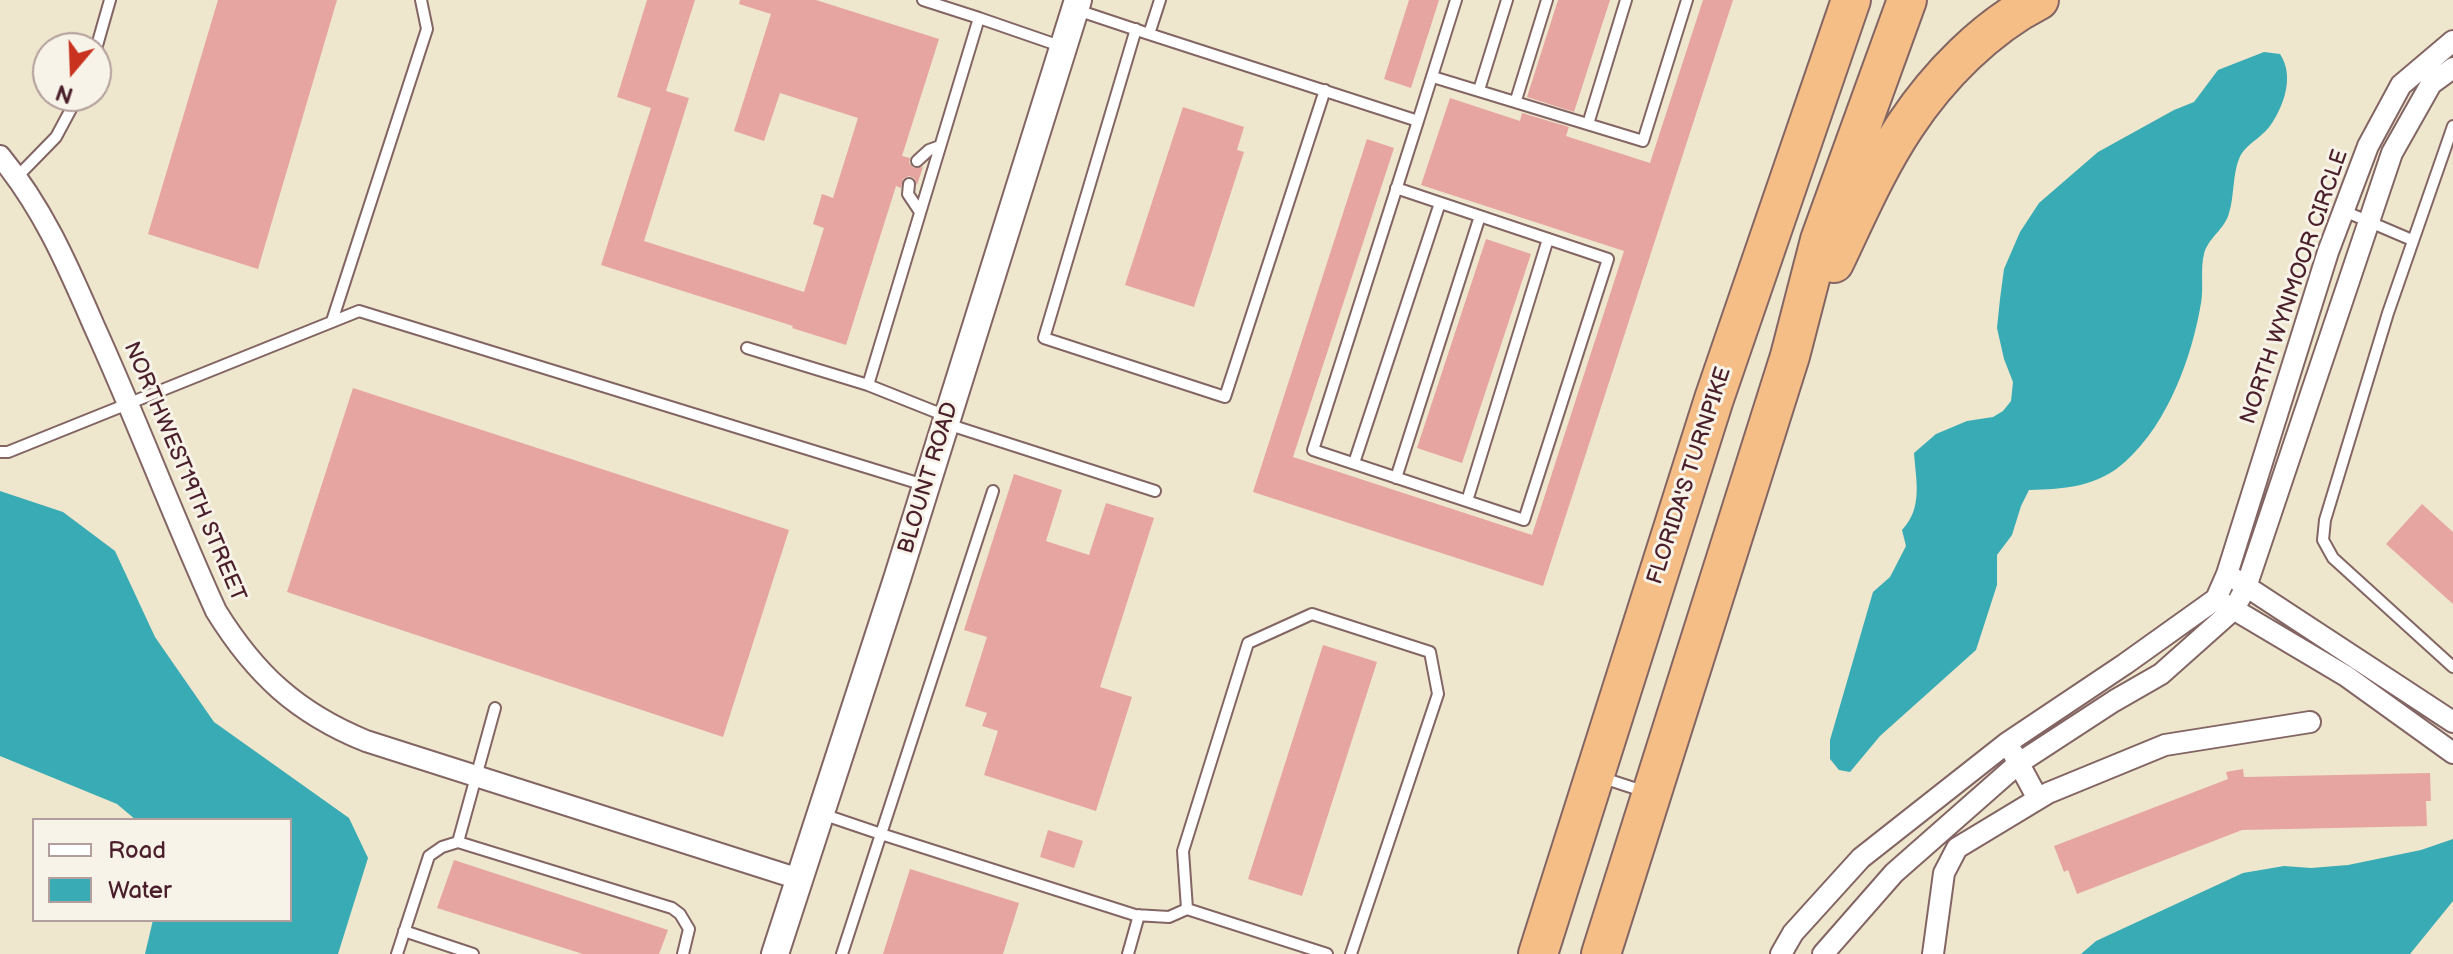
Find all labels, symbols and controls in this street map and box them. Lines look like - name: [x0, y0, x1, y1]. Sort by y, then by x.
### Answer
- north arrow: [32, 32, 112, 112]
- text: N: [52, 78, 77, 109]
- street label: NORTH WYNMOOR CIRCLE: [2236, 146, 2354, 428]
- street label: NORTHWEST19TH STREET: [117, 338, 251, 606]
- street label: FLORIDA'S TURNPIKE: [1642, 364, 1738, 588]
- street label: BLOUNT ROAD: [893, 399, 965, 557]
- legend: [32, 818, 292, 922]
- text: Road: [108, 836, 166, 865]
- text: Water: [108, 876, 172, 905]

